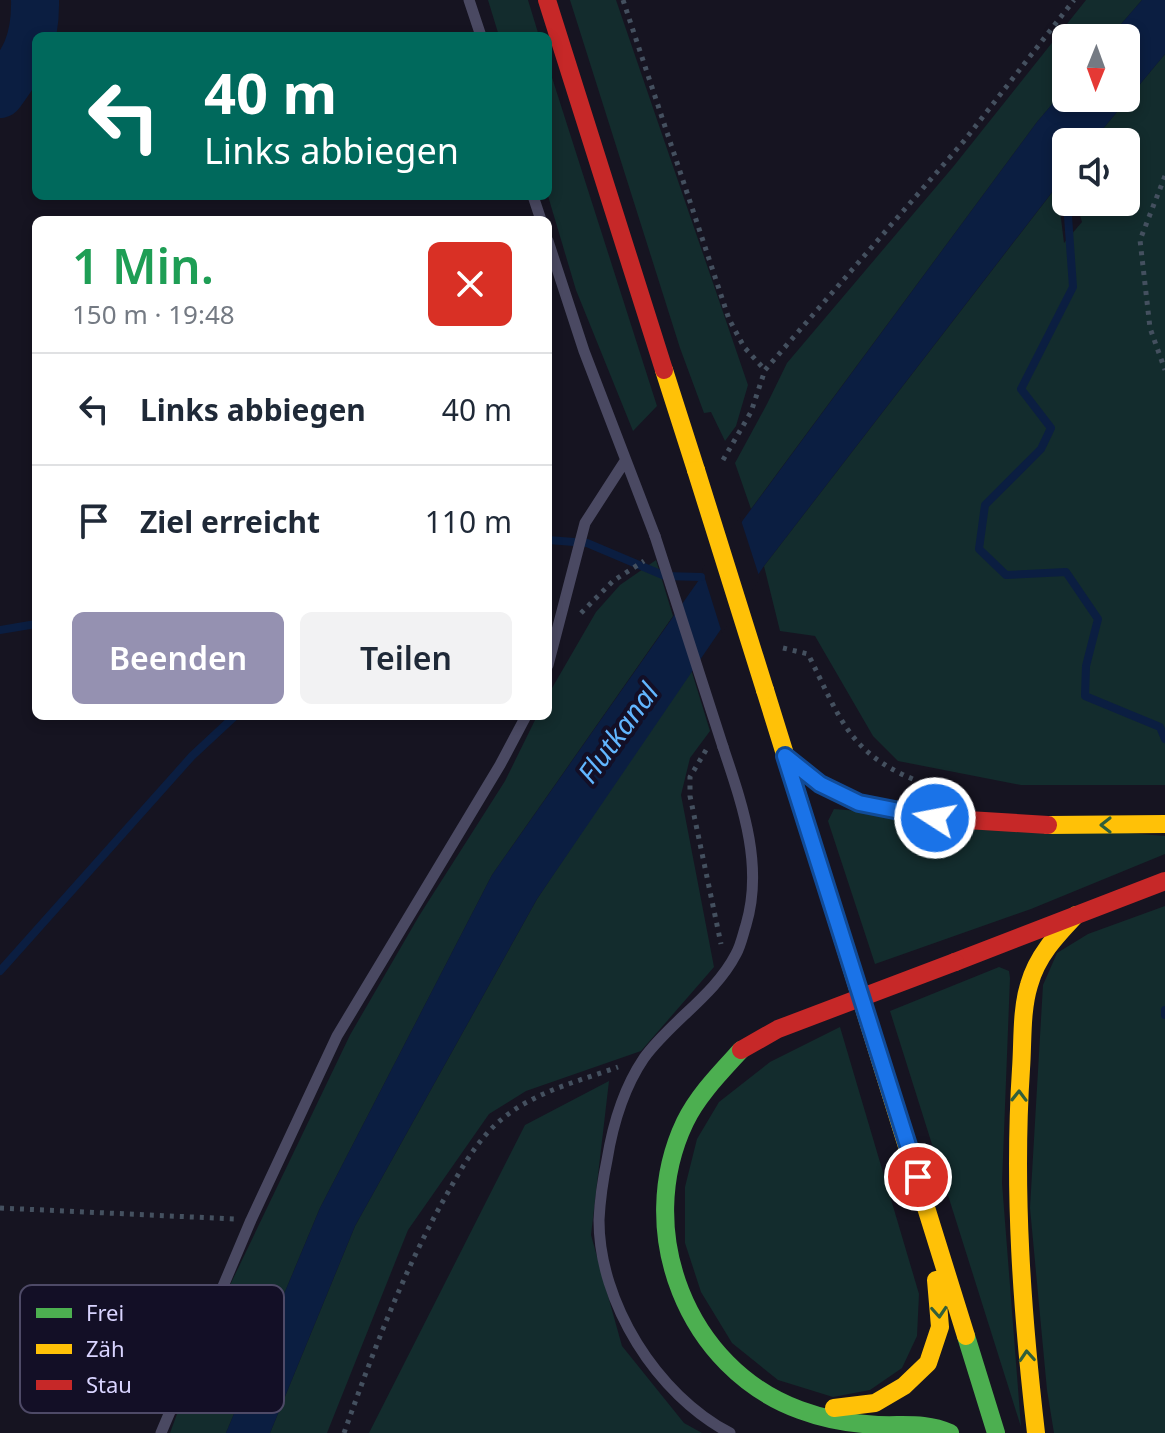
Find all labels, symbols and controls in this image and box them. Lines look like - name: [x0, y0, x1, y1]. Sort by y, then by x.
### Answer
- north arrow: [1052, 24, 1140, 112]
- map controls: [1052, 24, 1140, 216]
- text: 40 m: [204, 54, 337, 130]
- icon: left: [72, 64, 176, 168]
- text: Links abbiegen: [204, 126, 459, 175]
- button: sound: [1052, 128, 1140, 216]
- text: 1 Min.: [72, 233, 214, 298]
- button: close: [428, 242, 512, 326]
- text: 150 m · 19:48: [72, 296, 235, 332]
- icon: left: [72, 387, 116, 431]
- text: Links abbiegen: [140, 389, 366, 430]
- text: 40 m: [442, 389, 512, 430]
- icon: arrive: [72, 499, 116, 543]
- text: Ziel erreicht: [140, 501, 320, 542]
- text: 110 m: [425, 501, 512, 542]
- button: Beenden: [72, 612, 284, 704]
- button: Teilen: [300, 612, 512, 704]
- water label: Flutkanal: [568, 674, 667, 790]
- position arrow: [893, 776, 977, 860]
- one-way arrow: [1099, 816, 1112, 834]
- one-way arrow: [1010, 1089, 1028, 1102]
- pin: [884, 1143, 952, 1211]
- icon: arrive: [896, 1155, 940, 1199]
- legend: [20, 1285, 284, 1413]
- text: Frei: [86, 1297, 124, 1327]
- one-way arrow: [930, 1306, 947, 1319]
- text: Zäh: [86, 1333, 125, 1363]
- one-way arrow: [1019, 1349, 1036, 1362]
- text: Stau: [86, 1369, 132, 1399]

